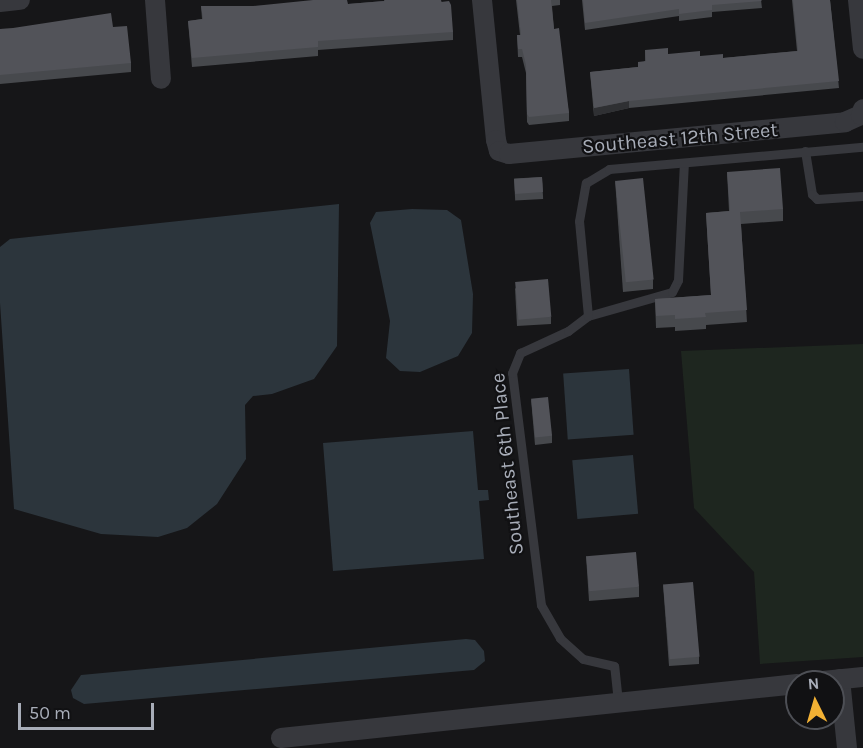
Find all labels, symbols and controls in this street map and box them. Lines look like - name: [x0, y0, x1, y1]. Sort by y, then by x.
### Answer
- street label: Southeast 12th Street: [581, 117, 779, 159]
- street label: Southeast 6th Place: [486, 372, 528, 556]
- north arrow: [785, 670, 845, 730]
- text: N: [807, 674, 820, 694]
- scale bar: [21, 691, 158, 729]
- text: 50 m: [29, 702, 71, 724]

